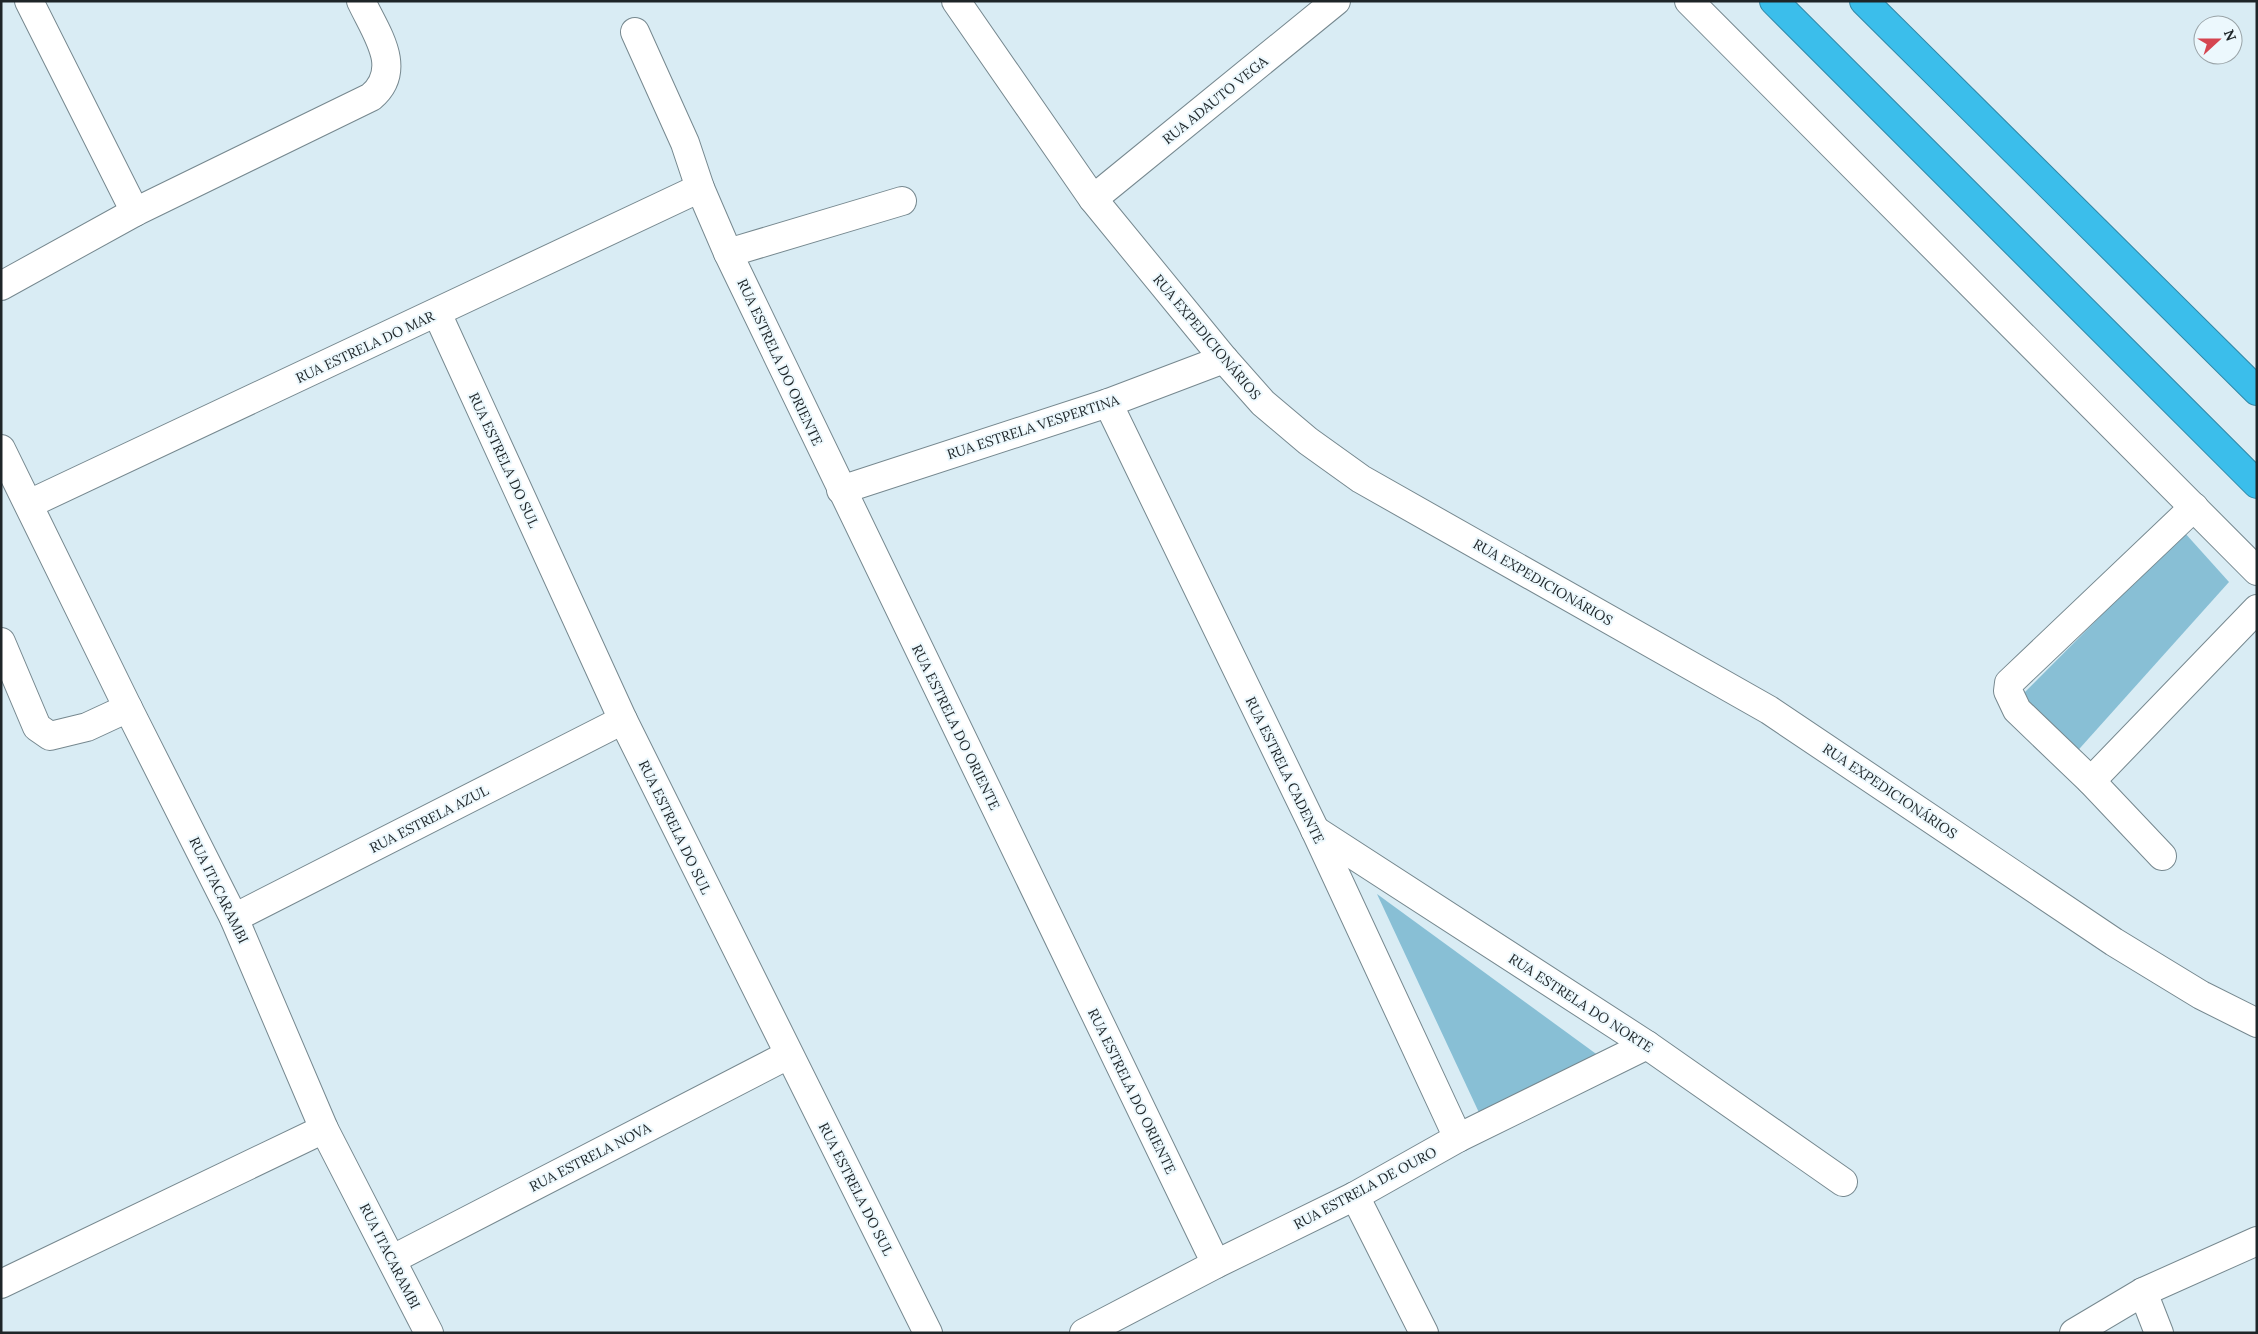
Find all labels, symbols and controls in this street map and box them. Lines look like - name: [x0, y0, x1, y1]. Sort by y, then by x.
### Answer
- north arrow: [2193, 15, 2243, 65]
- text: N: [2220, 27, 2241, 44]
- street label: RUA ADAUTO VEGA: [1159, 52, 1272, 148]
- street label: RUA EXPEDICIONÁRIOS: [1149, 271, 1265, 403]
- street label: RUA ESTRELA DO ORIENTE: [733, 276, 827, 449]
- street label: RUA ESTRELA DO MAR: [293, 307, 437, 387]
- street label: RUA ESTRELA DO SUL: [465, 390, 543, 530]
- street label: RUA ESTRELA VESPERTINA: [945, 391, 1122, 463]
- street label: RUA EXPEDICIONÁRIOS: [1470, 535, 1616, 629]
- street label: RUA ESTRELA DO ORIENTE: [908, 641, 1004, 813]
- street label: RUA ESTRELA CADENTE: [1242, 694, 1328, 847]
- street label: RUA EXPEDICIONÁRIOS: [1819, 739, 1961, 843]
- street label: RUA ESTRELA DO SUL: [635, 757, 715, 897]
- street label: RUA ESTRELA AZUL: [366, 781, 492, 857]
- street label: RUA ITACARAMBI: [185, 834, 253, 946]
- street label: RUA ESTRELA DO NORTE: [1505, 950, 1657, 1057]
- street label: RUA ESTRELA DO ORIENTE: [1084, 1005, 1180, 1177]
- street label: RUA ESTRELA NOVA: [526, 1118, 654, 1195]
- street label: RUA ESTRELA DO SUL: [815, 1119, 897, 1259]
- street label: RUA ESTRELA DE OURO: [1290, 1143, 1440, 1233]
- street label: RUA ITACARAMBI: [356, 1200, 424, 1312]

